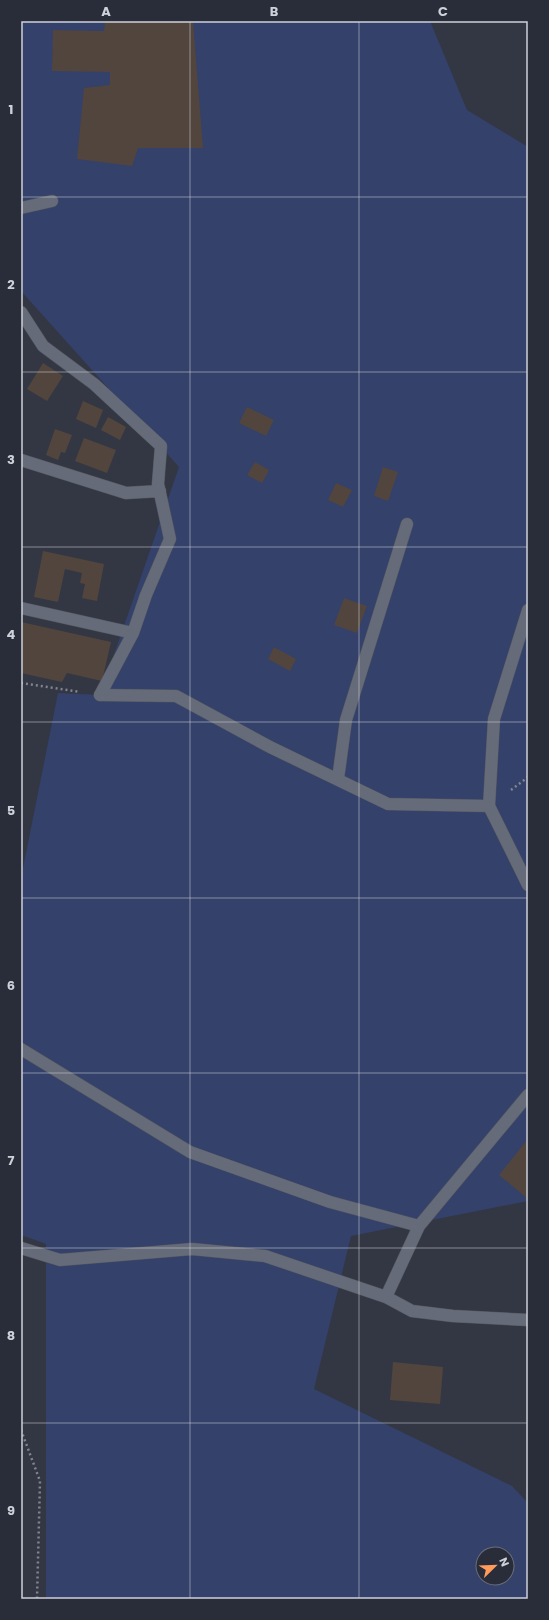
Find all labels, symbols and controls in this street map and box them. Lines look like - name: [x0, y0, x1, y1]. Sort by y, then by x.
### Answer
- text: A: [101, 2, 111, 21]
- text: B: [270, 2, 279, 21]
- text: C: [438, 2, 448, 21]
- text: 1: [9, 100, 13, 119]
- text: 2: [7, 275, 15, 294]
- text: 3: [7, 450, 15, 469]
- text: 4: [7, 625, 16, 644]
- text: 5: [7, 801, 15, 820]
- text: 6: [7, 976, 15, 995]
- text: 7: [8, 1151, 15, 1170]
- text: 8: [7, 1326, 15, 1345]
- text: 9: [7, 1501, 15, 1520]
- north arrow: [475, 1546, 515, 1586]
- text: N: [495, 1555, 513, 1569]

